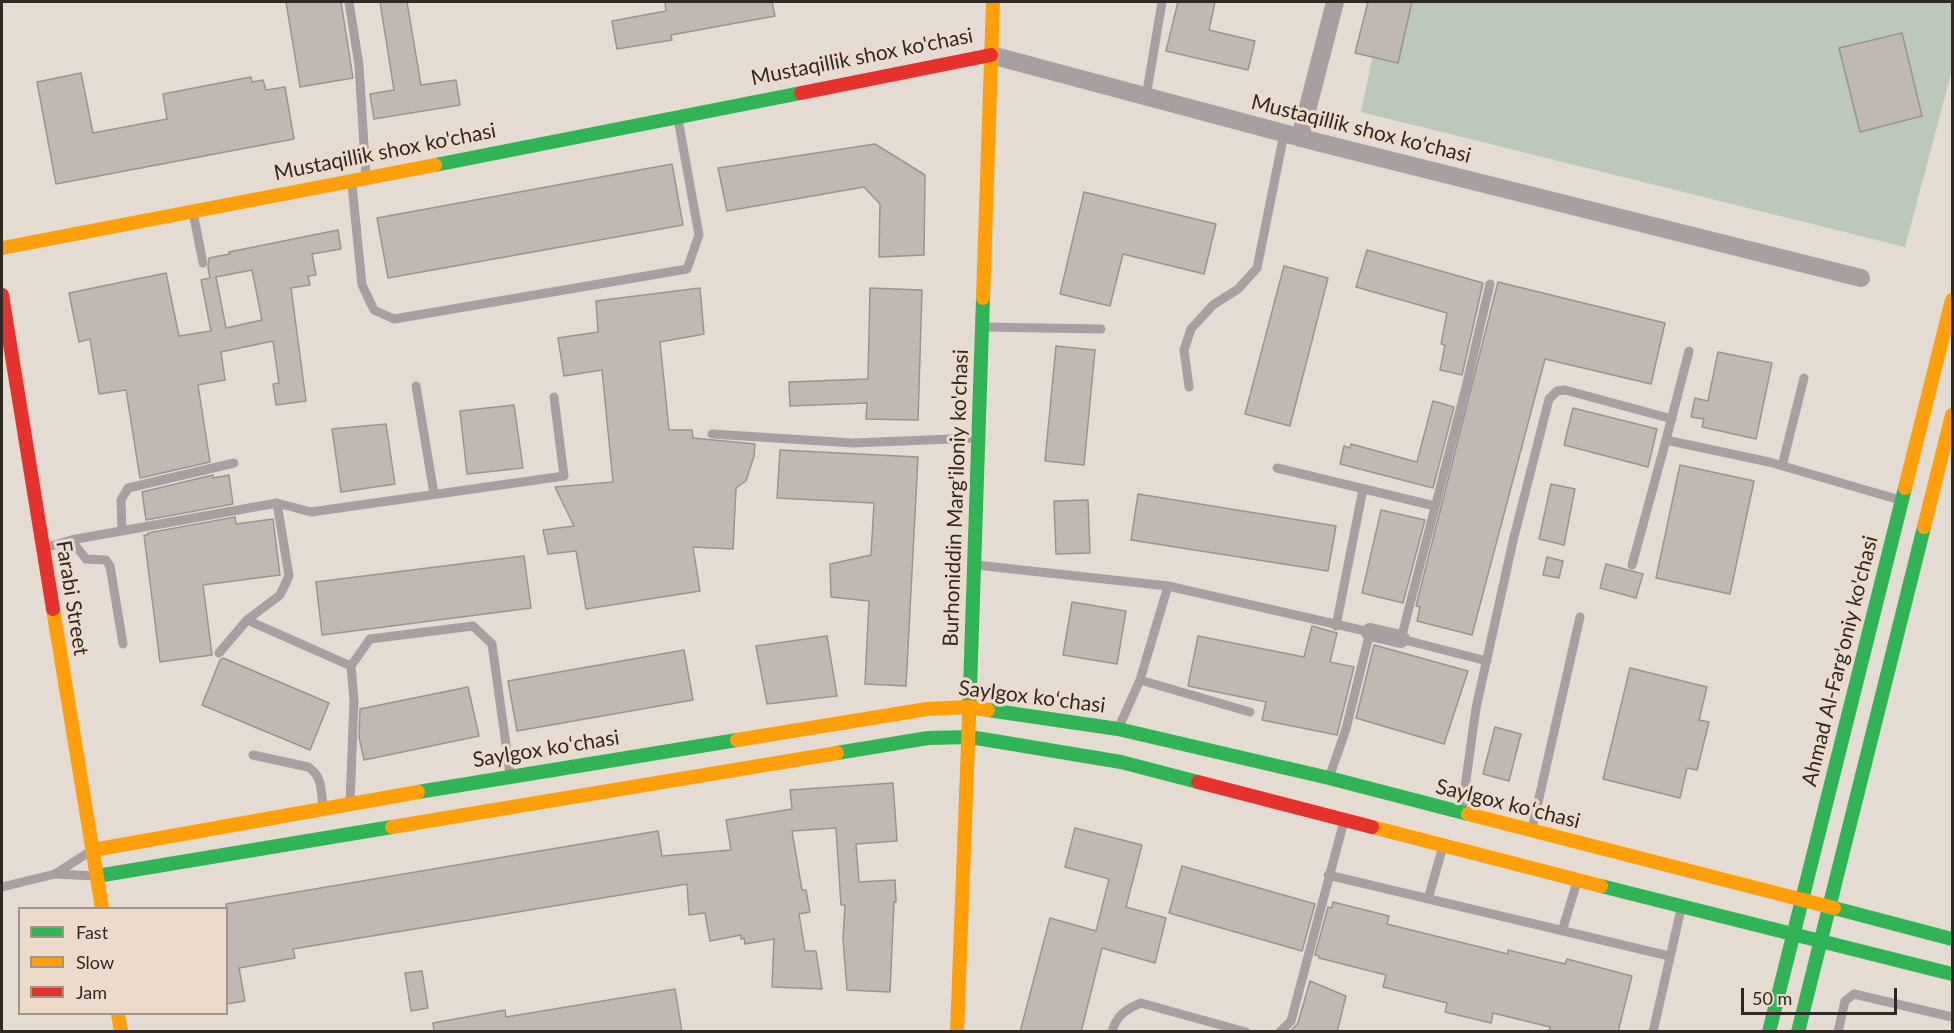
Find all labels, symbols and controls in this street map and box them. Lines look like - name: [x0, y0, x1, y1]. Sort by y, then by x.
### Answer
- street label: Mustaqillik shox ko'chasi: [749, 23, 975, 91]
- street label: Mustaqillik shox ko'chasi: [1248, 89, 1474, 169]
- street label: Mustaqillik shox ko'chasi: [272, 118, 498, 186]
- street label: Burhoniddin Marg'iloniy ko'chasi: [938, 349, 974, 647]
- street label: Ahmad Al-Farg'oniy ko'chasi: [1797, 533, 1883, 789]
- street label: Farabi Street: [50, 539, 94, 657]
- street label: Saylgox koʻchasi: [957, 675, 1107, 719]
- street label: Saylgox koʻchasi: [471, 725, 621, 773]
- street label: Saylgox koʻchasi: [1433, 774, 1583, 834]
- legend: [18, 907, 228, 1015]
- text: Fast: [76, 921, 108, 943]
- text: Slow: [76, 951, 114, 973]
- scale bar: [1744, 976, 1900, 1014]
- text: Jam: [76, 981, 107, 1003]
- text: 50 m: [1752, 987, 1792, 1009]

